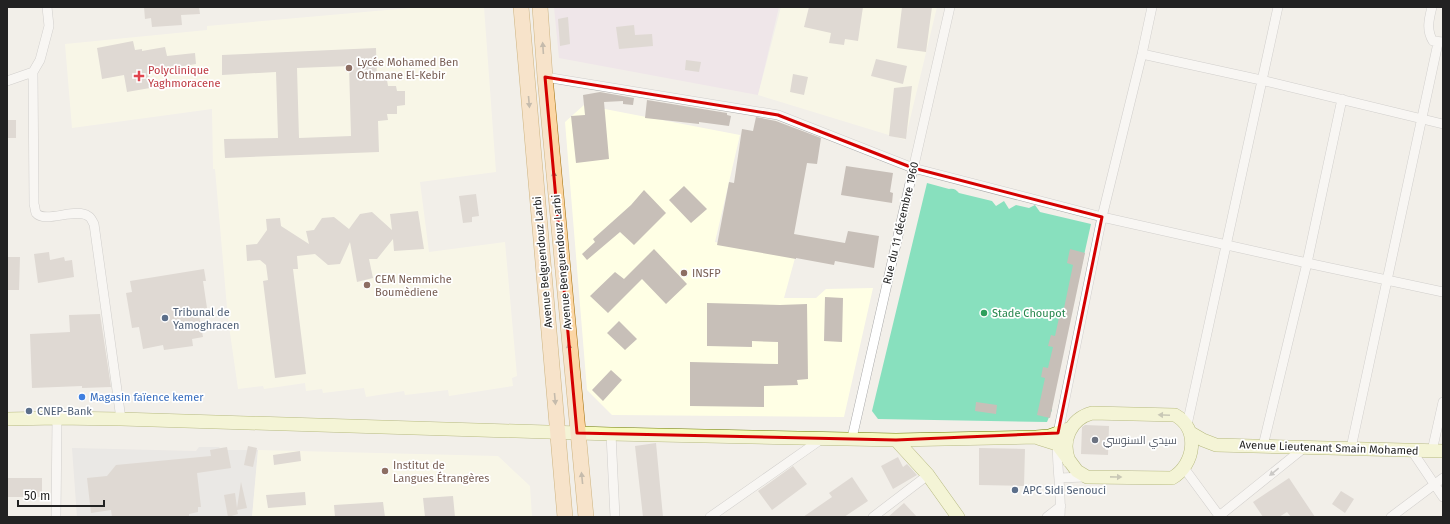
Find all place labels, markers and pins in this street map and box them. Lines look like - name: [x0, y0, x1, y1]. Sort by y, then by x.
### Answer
- place label: Lycée Mohamed Ben Othmane El-Kebir: [357, 56, 459, 82]
- marker: Lycée Mohamed Ben Othmane El-Kebir: [344, 63, 354, 73]
- place label: Polyclinique Yaghmoracene: [148, 64, 220, 90]
- marker: Polyclinique Yaghmoracene: [133, 70, 145, 82]
- place label: INSFP: [692, 267, 721, 280]
- marker: INSFP: [679, 268, 689, 278]
- place label: CEM Nemmiche Boumèdiene: [375, 273, 452, 299]
- marker: CEM Nemmiche Boumèdiene: [362, 280, 372, 290]
- place label: Tribunal de Yamoghracen: [173, 306, 240, 332]
- place label: Stade Choupot: [992, 307, 1066, 320]
- marker: Stade Choupot: [979, 308, 989, 318]
- marker: Tribunal de Yamoghracen: [160, 313, 170, 323]
- place label: Magasin faïence kemer: [90, 391, 204, 404]
- marker: Magasin faïence kemer: [77, 392, 87, 402]
- place label: CNEP-Bank: [37, 405, 92, 418]
- marker: CNEP-Bank: [24, 406, 34, 416]
- place label: سيدي السنوسي: [1103, 434, 1177, 449]
- marker: سيدي السنوسي: [1090, 435, 1100, 445]
- place label: Institut de Langues Étrangères: [393, 459, 489, 485]
- marker: Institut de Langues Étrangères: [380, 466, 390, 476]
- place label: APC Sidi Senouci: [1023, 484, 1106, 497]
- marker: APC Sidi Senouci: [1010, 485, 1020, 495]

